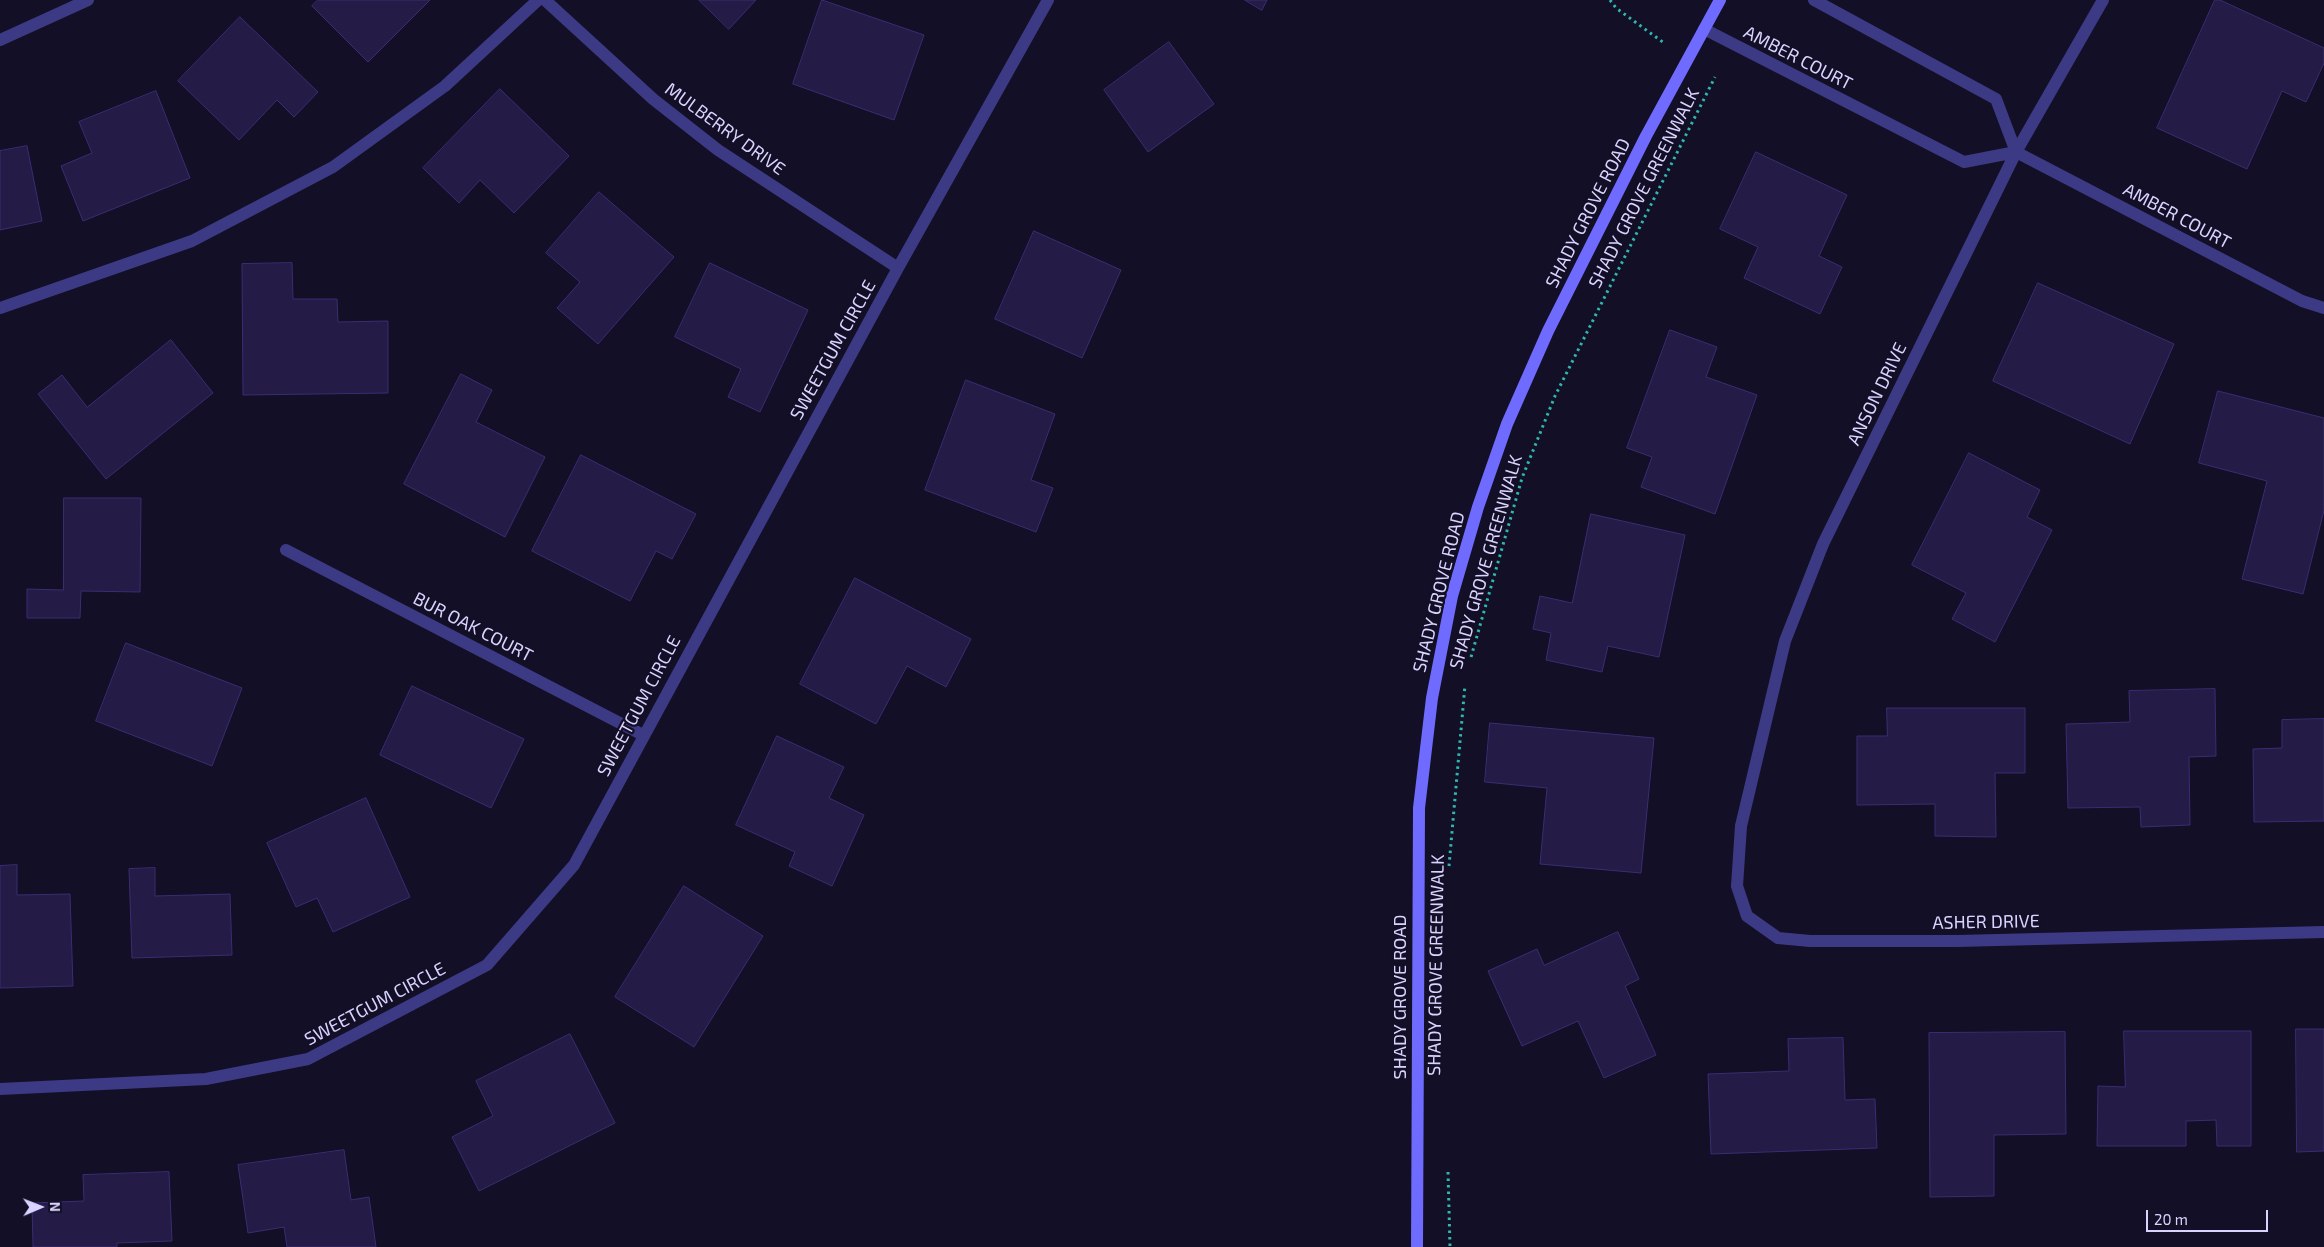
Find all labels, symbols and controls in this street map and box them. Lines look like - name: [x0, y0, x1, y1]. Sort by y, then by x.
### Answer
- street label: AMBER COURT: [1740, 21, 1856, 95]
- street label: MULBERRY DRIVE: [661, 78, 789, 180]
- street label: SHADY GROVE GREENWALK: [1584, 84, 1704, 292]
- street label: SHADY GROVE ROAD: [1541, 135, 1635, 291]
- street label: AMBER COURT: [2119, 179, 2235, 253]
- street label: SWEETGUM CIRCLE: [786, 276, 880, 424]
- street label: ANSON DRIVE: [1843, 339, 1911, 449]
- street label: SHADY GROVE GREENWALK: [1445, 452, 1527, 672]
- street label: SHADY GROVE ROAD: [1409, 509, 1469, 675]
- street label: BUR OAK COURT: [409, 588, 537, 666]
- street label: SWEETGUM CIRCLE: [593, 632, 685, 780]
- street label: SHADY GROVE GREENWALK: [1423, 854, 1449, 1076]
- street label: ASHER DRIVE: [1932, 910, 2040, 934]
- street label: SHADY GROVE ROAD: [1389, 915, 1411, 1079]
- street label: SWEETGUM CIRCLE: [301, 958, 449, 1050]
- north arrow: [15, 1182, 65, 1232]
- scale bar: [2149, 1200, 2272, 1232]
- text: N: [47, 1202, 64, 1212]
- text: 20 m: [2154, 1210, 2188, 1228]

